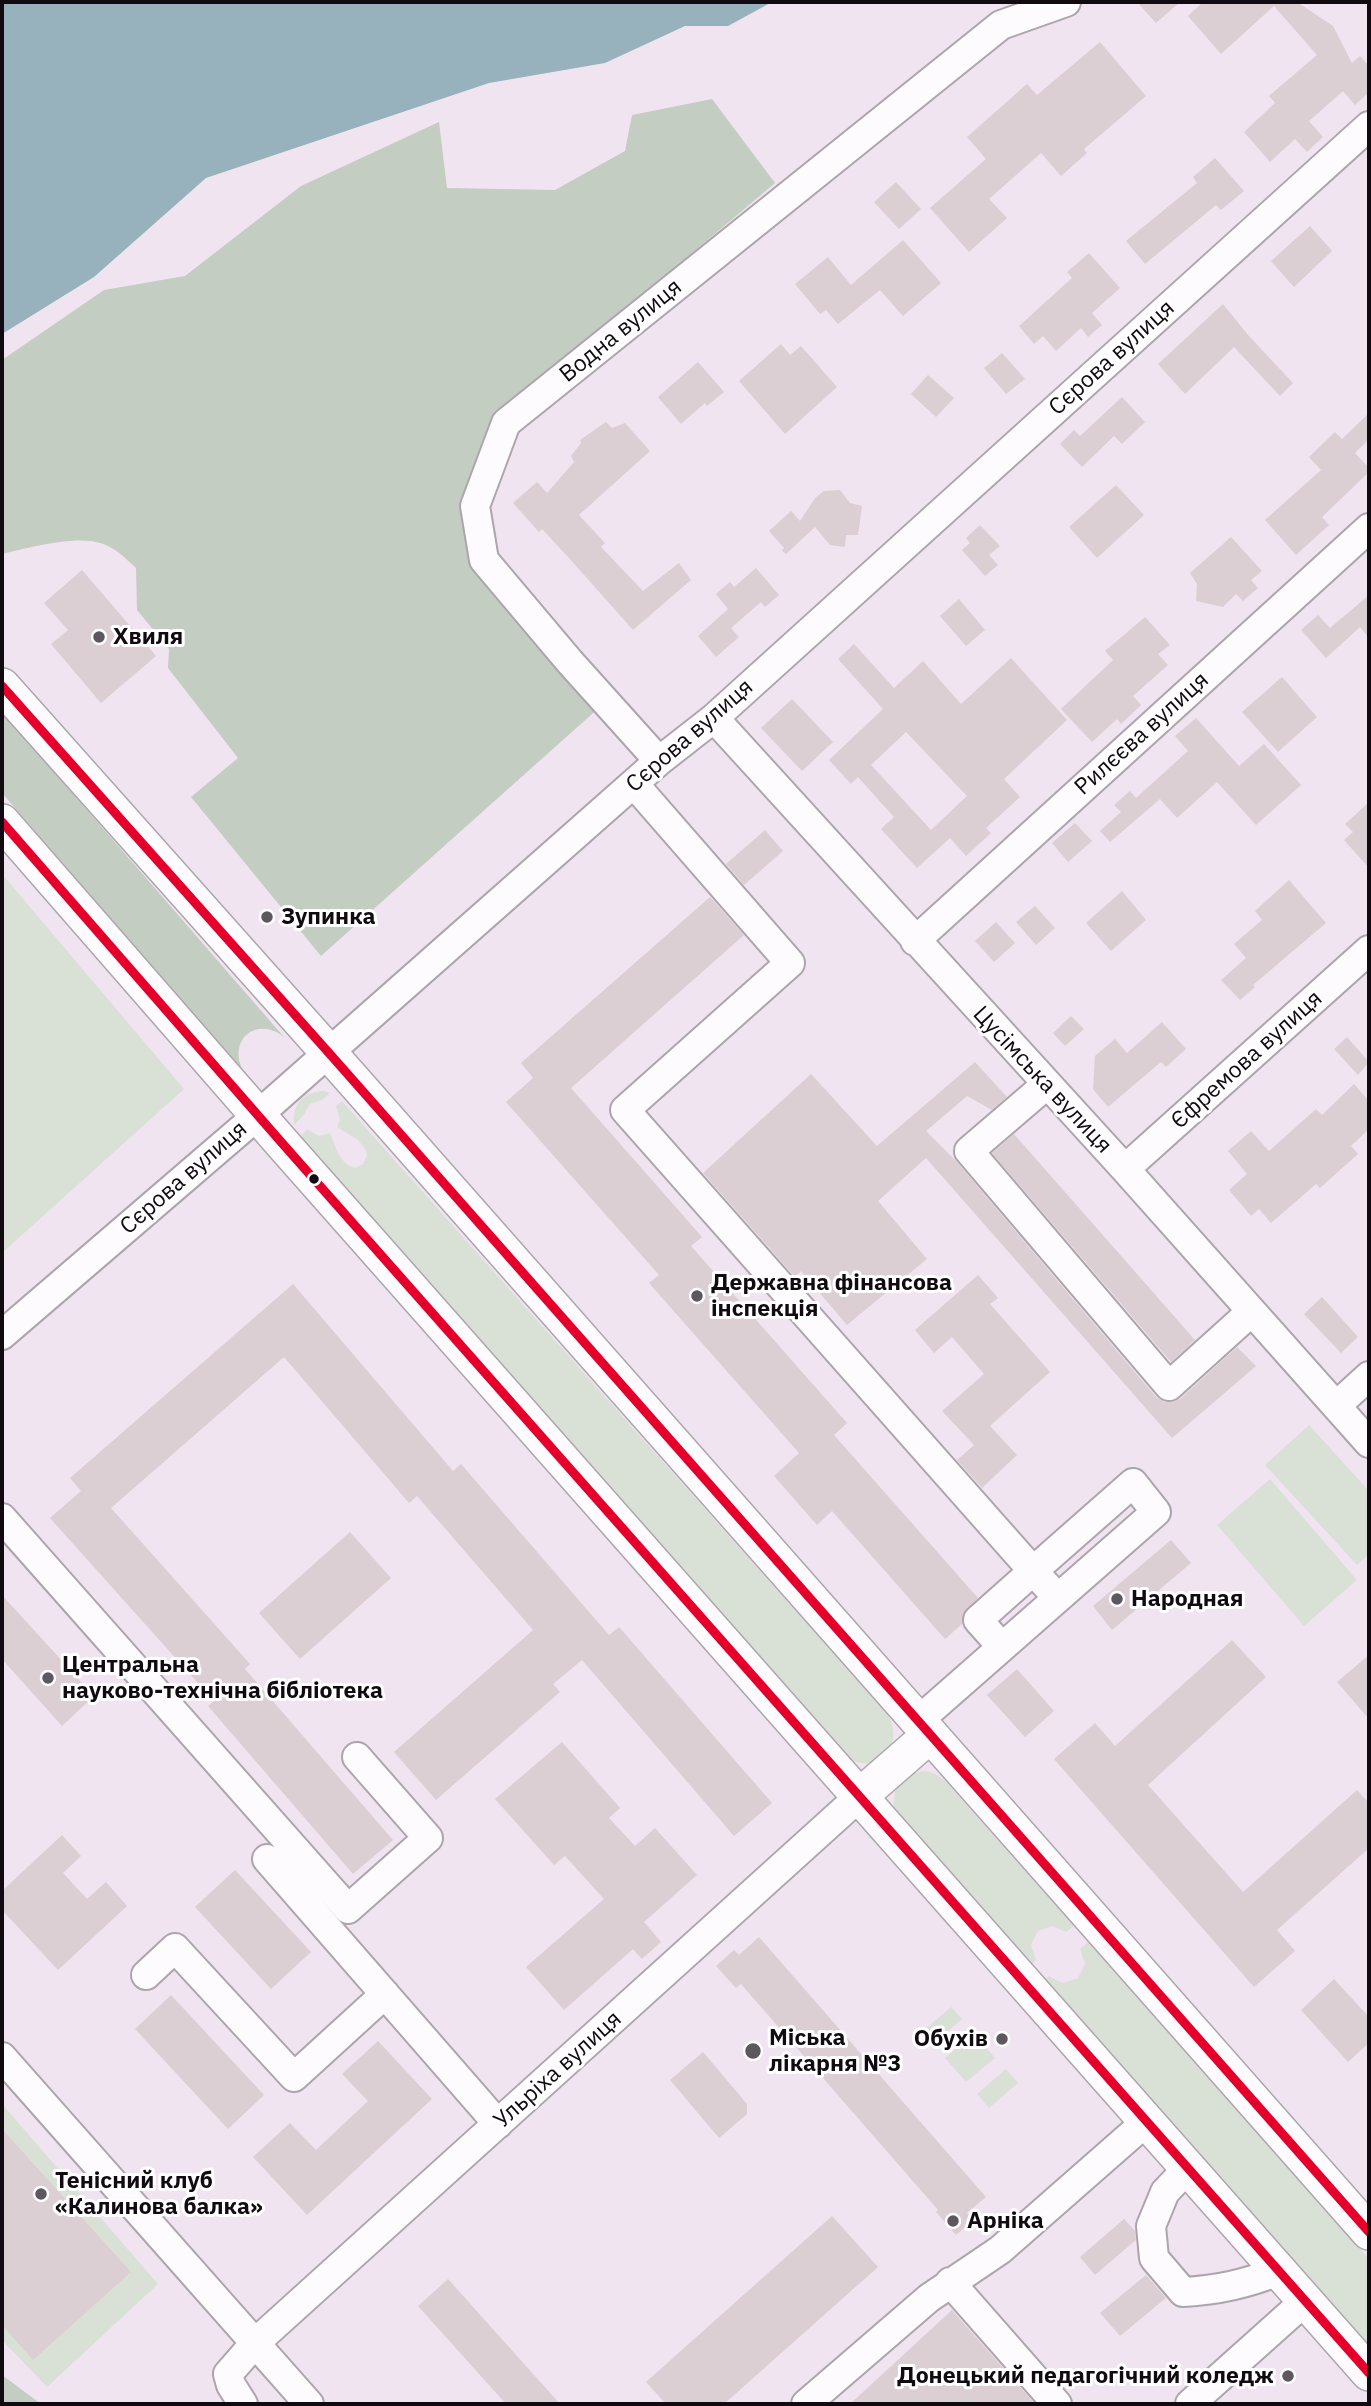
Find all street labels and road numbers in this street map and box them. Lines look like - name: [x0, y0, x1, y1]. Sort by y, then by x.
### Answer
- street label: Водна вулиця: [554, 273, 688, 389]
- street label: Сєрова вулиця: [1044, 295, 1180, 421]
- street label: Рилєєва вулиця: [1069, 667, 1215, 801]
- street label: Сєрова вулиця: [621, 673, 759, 799]
- street label: Єфремова вулиця: [1166, 985, 1328, 1135]
- street label: Цусімська вулиця: [967, 1001, 1117, 1159]
- street label: Сєрова вулиця: [115, 1115, 253, 1241]
- street label: Ульріха вулиця: [489, 2006, 627, 2134]

